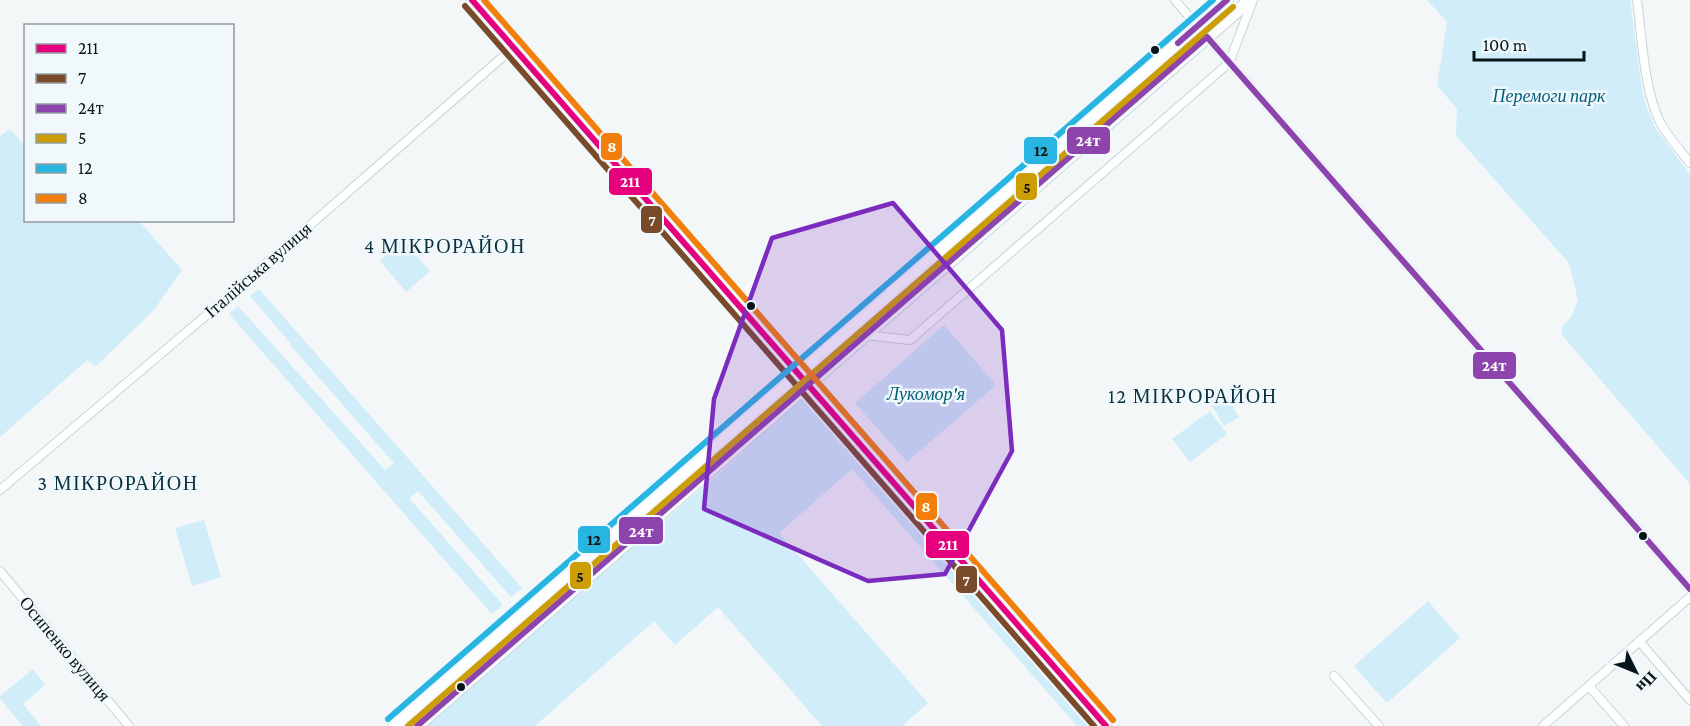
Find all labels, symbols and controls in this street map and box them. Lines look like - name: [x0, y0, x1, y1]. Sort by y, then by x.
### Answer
- legend: [24, 24, 234, 222]
- scale bar: [1474, 24, 1584, 62]
- text: 100 m: [1483, 35, 1528, 55]
- text: 211: [78, 38, 99, 58]
- unlabelled marker: [1149, 44, 1161, 56]
- text: 7: [78, 68, 86, 88]
- park label: Перемоги парк: [1492, 86, 1606, 106]
- text: 24т: [78, 98, 104, 118]
- line badge: 24т: [1066, 126, 1111, 155]
- text: 5: [78, 128, 87, 148]
- line badge: 8: [600, 132, 623, 161]
- text: 24т: [1076, 132, 1100, 149]
- line badge: 12: [1023, 136, 1058, 165]
- text: 8: [607, 138, 617, 155]
- text: 12: [1034, 142, 1048, 159]
- text: 12: [78, 158, 93, 178]
- line badge: 211: [608, 167, 653, 196]
- line badge: 5: [1015, 172, 1038, 201]
- text: 211: [620, 173, 640, 190]
- text: 5: [1023, 179, 1031, 196]
- text: 8: [78, 188, 88, 208]
- line badge: 7: [640, 205, 663, 234]
- text: 7: [648, 212, 656, 229]
- street label: Італійська вулиця: [201, 218, 315, 322]
- district label: 4 МІКРОРАЙОН: [364, 235, 526, 257]
- unlabelled marker: [745, 300, 757, 312]
- line badge: 24т: [1472, 351, 1517, 380]
- text: 24т: [1482, 357, 1506, 374]
- park label: Лукомор'я: [886, 384, 965, 404]
- district label: 12 МІКРОРАЙОН: [1108, 385, 1278, 407]
- district label: 3 МІКРОРАЙОН: [37, 472, 199, 494]
- line badge: 8: [915, 492, 938, 521]
- text: 8: [921, 498, 931, 515]
- line badge: 24т: [618, 516, 664, 545]
- text: 24т: [629, 523, 653, 540]
- line badge: 12: [577, 525, 611, 554]
- line badge: 211: [925, 530, 970, 559]
- unlabelled marker: [1637, 530, 1649, 542]
- text: 12: [587, 531, 601, 548]
- text: 211: [938, 536, 958, 553]
- line badge: 5: [569, 561, 592, 590]
- line badge: 7: [955, 565, 978, 594]
- text: 5: [576, 568, 584, 585]
- text: 7: [962, 572, 970, 589]
- street label: Осипенко вулиця: [15, 593, 115, 705]
- north arrow: [1606, 642, 1666, 702]
- text: Пн: [1633, 668, 1660, 696]
- unlabelled marker: [455, 681, 467, 693]

